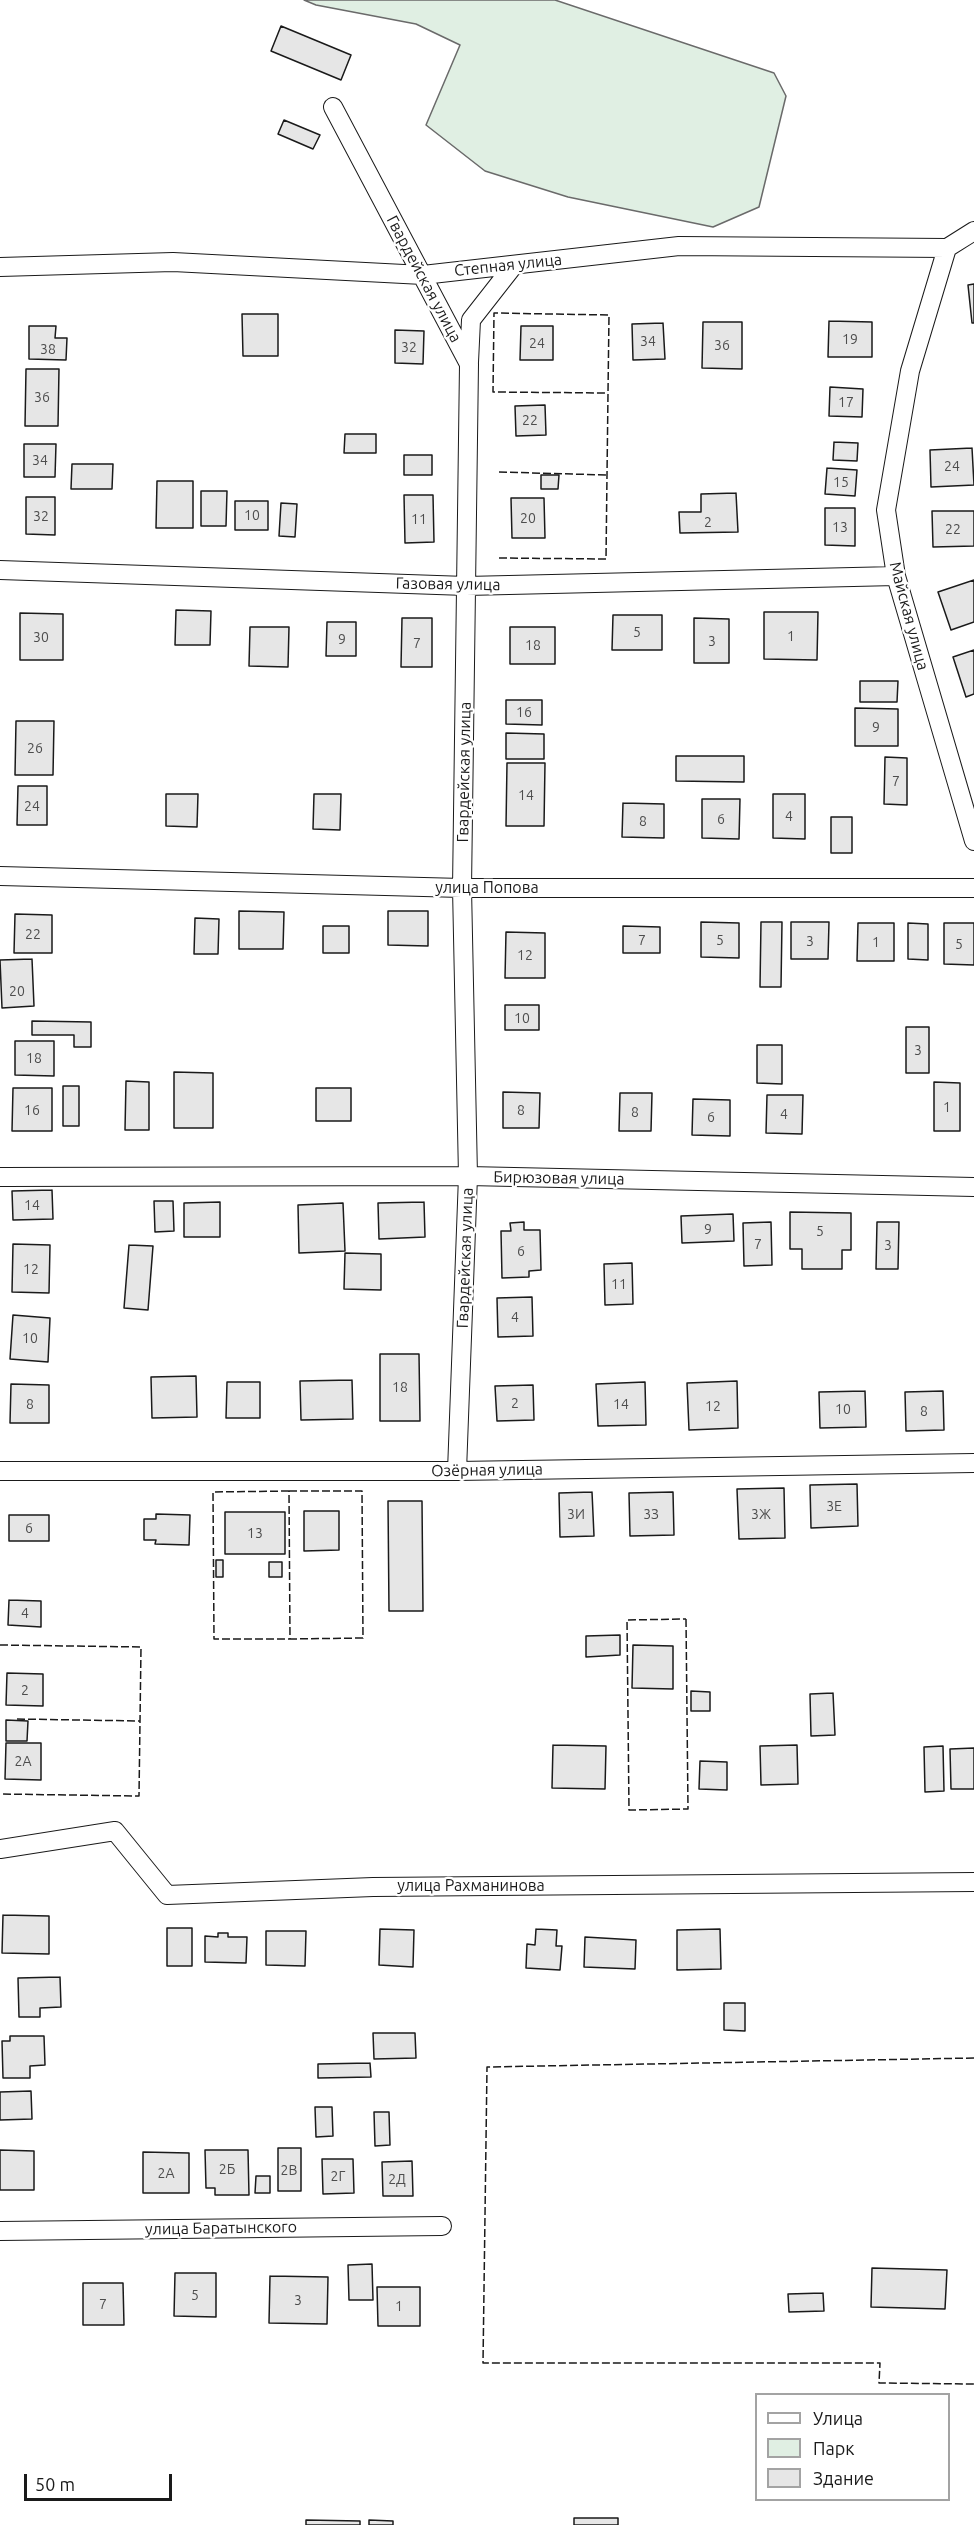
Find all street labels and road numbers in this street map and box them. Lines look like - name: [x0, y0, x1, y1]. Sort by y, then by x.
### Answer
- street label: Гвардейская улица: [382, 212, 466, 346]
- street label: Степная улица: [453, 250, 563, 280]
- street label: Майская улица: [885, 560, 933, 672]
- street label: Газовая улица: [395, 573, 501, 595]
- street label: Гвардейская улица: [453, 701, 475, 843]
- street label: улица Попова: [435, 878, 539, 898]
- street label: Бирюзовая улица: [493, 1167, 625, 1189]
- street label: Гвардейская улица: [453, 1187, 477, 1329]
- street label: Озёрная улица: [431, 1459, 543, 1481]
- street label: улица Рахманинова: [397, 1876, 545, 1896]
- street label: улица Баратынского: [145, 2217, 297, 2239]

